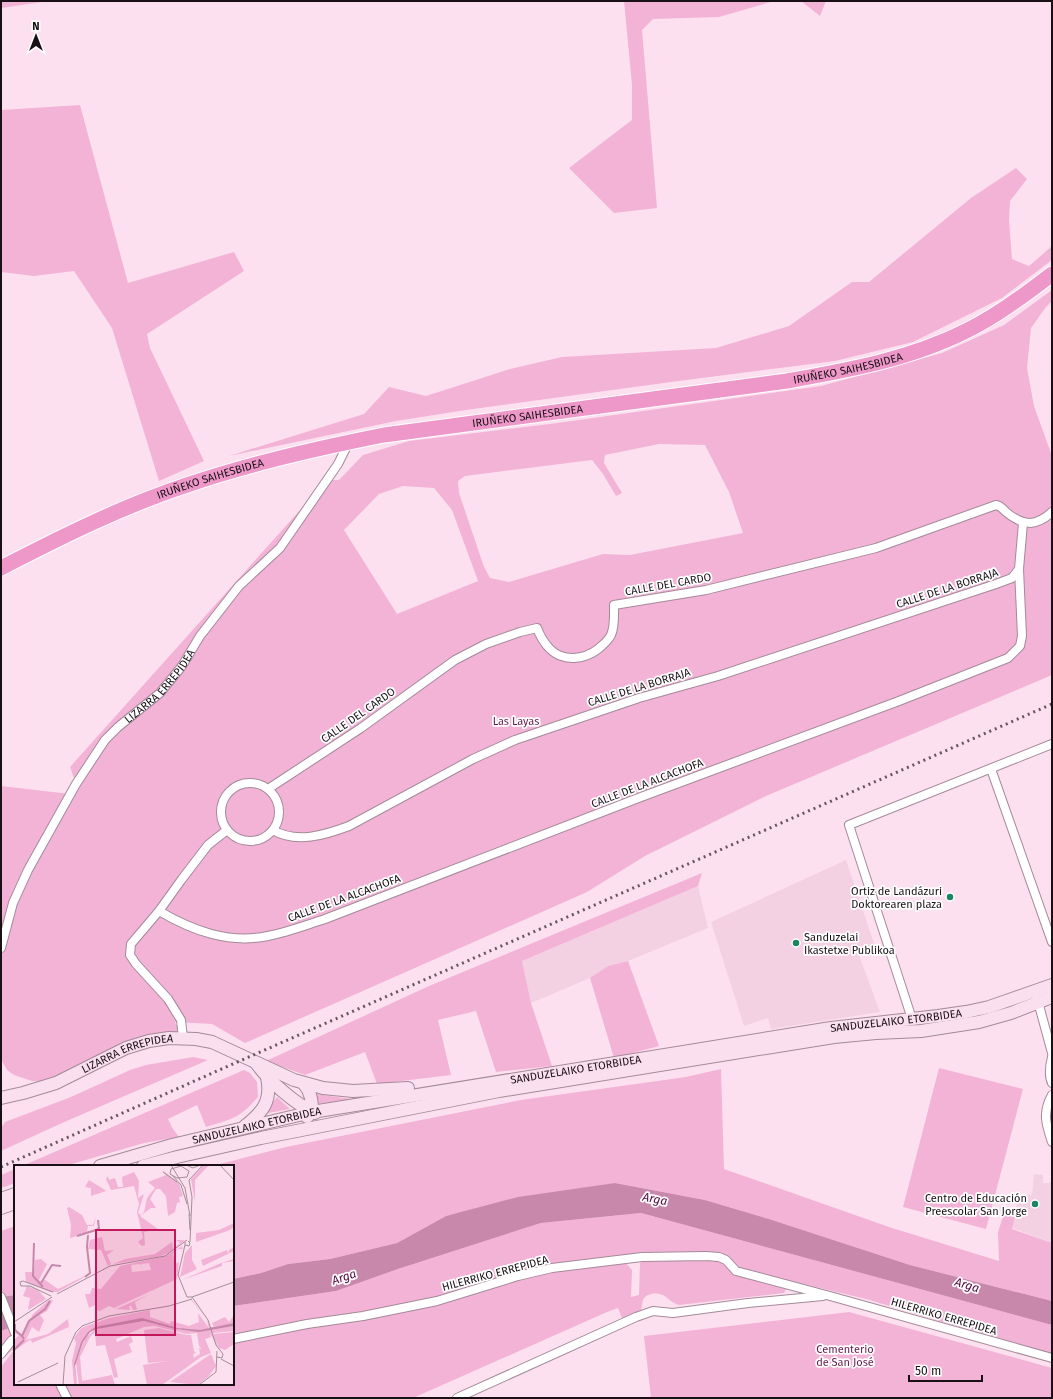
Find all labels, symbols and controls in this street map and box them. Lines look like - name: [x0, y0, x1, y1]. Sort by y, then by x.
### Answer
- north arrow: [16, 16, 56, 56]
- text: N: [32, 20, 40, 33]
- street label: IRUÑEKO SAIHESBIDEA: [792, 350, 905, 387]
- street label: IRUÑEKO SAIHESBIDEA: [471, 402, 584, 430]
- street label: IRUÑEKO SAIHESBIDEA: [155, 456, 266, 502]
- street label: CALLE DE LA BORRAJA: [895, 566, 1000, 611]
- street label: CALLE DEL CARDO: [624, 571, 712, 598]
- street label: LIZARRA ERREPIDEA: [122, 647, 198, 726]
- street label: CALLE DE LA BORRAJA: [586, 666, 693, 709]
- street label: CALLE DEL CARDO: [319, 685, 398, 746]
- park label: Las Layas: [493, 715, 539, 728]
- street label: CALLE DE LA ALCACHOFA: [589, 756, 706, 811]
- street label: CALLE DE LA ALCACHOFA: [286, 872, 403, 925]
- place label: Ortiz de Landázuri Doktorearen plaza: [851, 885, 942, 911]
- marker: Ortiz de Landázuri Doktorearen plaza: [945, 892, 955, 902]
- place label: Sanduzelai Ikastetxe Publikoa: [804, 931, 895, 957]
- marker: Sanduzelai Ikastetxe Publikoa: [791, 938, 801, 948]
- street label: SANDUZELAIKO ETORBIDEA: [830, 1007, 963, 1035]
- street label: LIZARRA ERREPIDEA: [79, 1032, 174, 1076]
- street label: SANDUZELAIKO ETORBIDEA: [509, 1053, 643, 1087]
- street label: SANDUZELAIKO ETORBIDEA: [191, 1104, 323, 1147]
- inset map: [14, 1165, 234, 1385]
- water label: Arga: [641, 1190, 669, 1208]
- place label: Centro de Educación Preescolar San Jorge: [925, 1192, 1027, 1218]
- marker: Centro de Educación Preescolar San Jorge: [1030, 1199, 1040, 1209]
- street label: HILERRIKO ERREPIDEA: [441, 1253, 550, 1294]
- water label: Arga: [329, 1266, 358, 1288]
- water label: Arga: [952, 1274, 981, 1295]
- street label: HILERRIKO ERREPIDEA: [889, 1295, 999, 1338]
- park label: Cementerio de San José: [816, 1343, 874, 1369]
- scale bar: [909, 1357, 982, 1383]
- text: 50 m: [915, 1364, 941, 1378]

